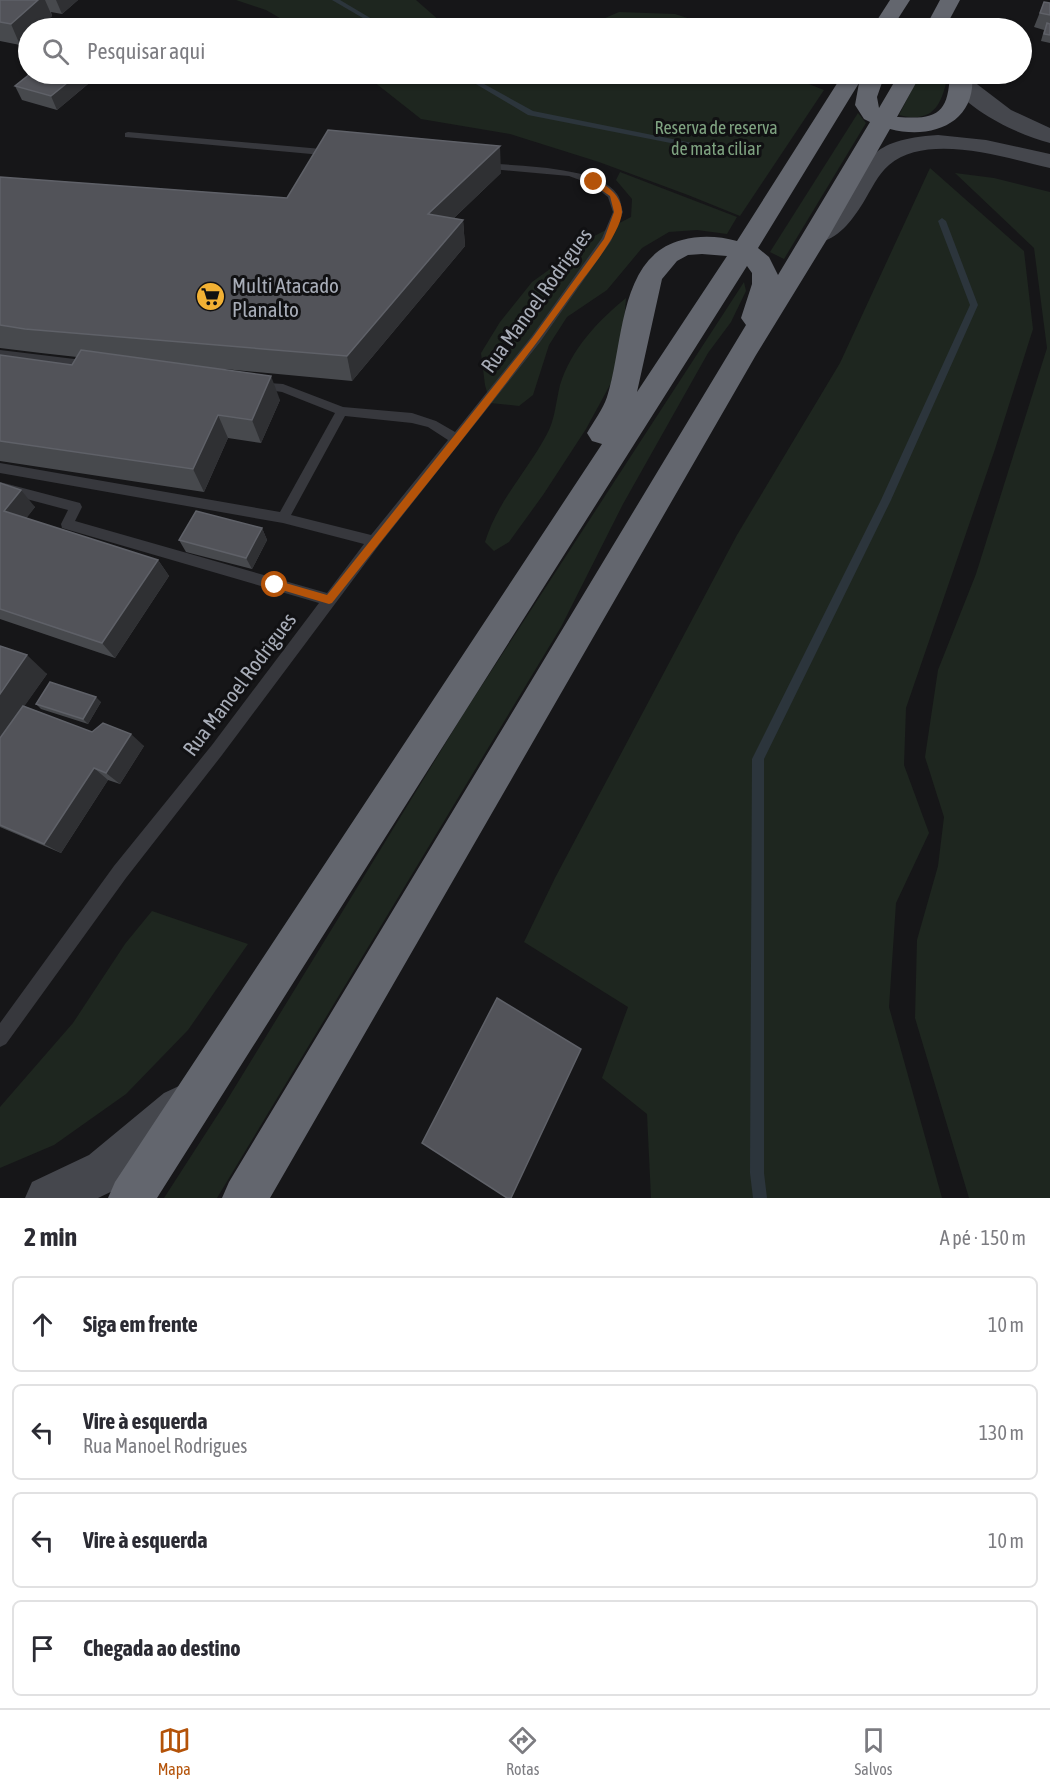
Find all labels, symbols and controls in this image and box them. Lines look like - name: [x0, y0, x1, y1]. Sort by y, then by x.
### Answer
- search box: [18, 18, 1032, 84]
- icon: search: [39, 35, 72, 68]
- text: Pesquisar aqui: [87, 38, 205, 64]
- park label: Reserva de reserva de mata ciliar: [654, 117, 778, 159]
- route end: [580, 168, 606, 194]
- street label: Rua Manoel Rodrigues: [476, 223, 596, 377]
- place label: Multi Atacado Planalto: [232, 273, 339, 321]
- supermarket icon: Multi Atacado Planalto: [195, 281, 227, 313]
- route start: [261, 571, 287, 597]
- street label: Rua Manoel Rodrigues: [177, 608, 301, 760]
- text: 2 min: [24, 1222, 77, 1252]
- text: A pé · 150 m: [940, 1226, 1026, 1249]
- icon: ahead: [26, 1308, 59, 1341]
- text: Siga em frente: [83, 1311, 198, 1337]
- text: 10 m: [988, 1313, 1024, 1336]
- text: Vire à esquerda: [83, 1408, 208, 1434]
- icon: left: [26, 1416, 59, 1449]
- text: 130 m: [979, 1421, 1024, 1444]
- text: Rua Manoel Rodrigues: [83, 1434, 247, 1457]
- icon: left: [26, 1524, 59, 1557]
- text: Vire à esquerda: [83, 1527, 208, 1553]
- text: 10 m: [988, 1529, 1024, 1552]
- icon: arrive: [26, 1632, 59, 1665]
- text: Chegada ao destino: [83, 1635, 241, 1661]
- tab: Mapa: [158, 1724, 191, 1778]
- tab: Rotas: [506, 1724, 539, 1778]
- tab: Salvos: [855, 1724, 892, 1778]

